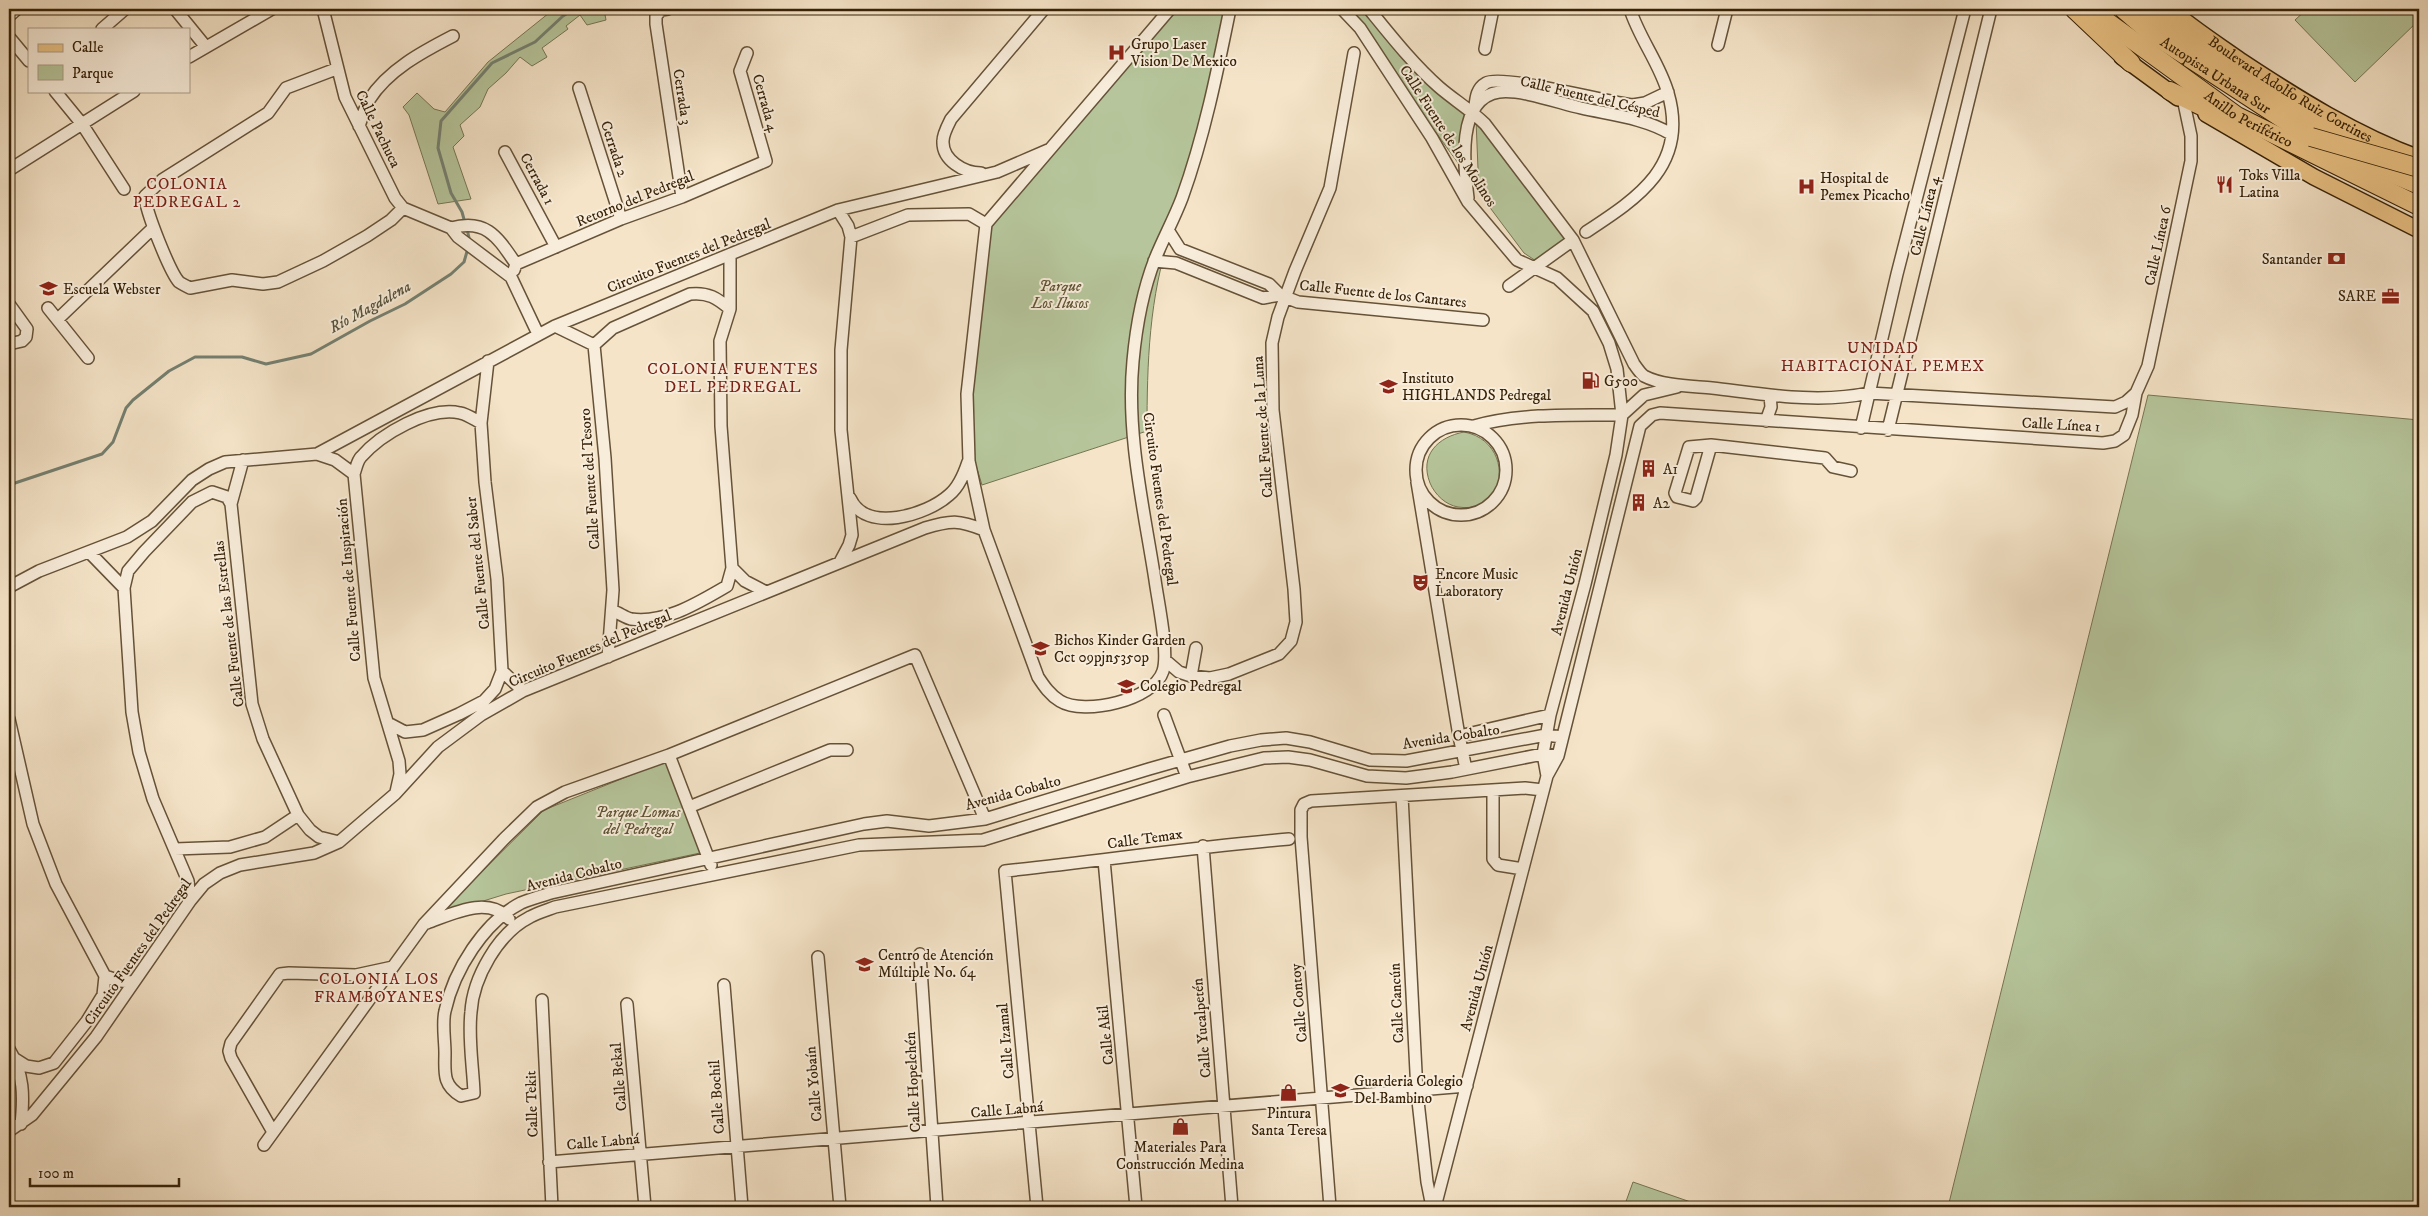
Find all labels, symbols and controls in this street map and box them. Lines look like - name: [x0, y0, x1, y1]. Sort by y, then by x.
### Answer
- legend: [28, 28, 190, 92]
- street label: Autopista Urbana Sur: [2157, 32, 2275, 118]
- street label: Boulevard Adolfo Ruiz Cortines: [2205, 32, 2376, 146]
- place label: Grupo Laser Vision De Mexico: [1130, 35, 1237, 71]
- text: Calle: [72, 38, 104, 57]
- hospital icon: Grupo Laser Vision De Mexico: [1107, 43, 1127, 63]
- street label: Calle Fuente de los Molinos: [1395, 62, 1501, 210]
- text: Parque: [72, 64, 113, 83]
- street label: Cerrada 3: [668, 68, 696, 126]
- street label: Cerrada 4: [748, 72, 782, 135]
- street label: Calle Fuente del Césped: [1518, 72, 1662, 122]
- street label: Anillo Periférico: [2201, 86, 2296, 152]
- street label: Calle Pachuca: [351, 87, 405, 172]
- street label: Cerrada 2: [596, 118, 632, 180]
- street label: Cerrada 1: [515, 150, 559, 208]
- street label: Retorno del Pedregal: [573, 166, 697, 231]
- place label: Toks Villa Latina: [2239, 166, 2301, 202]
- place label: Hospital de Pemex Picacho: [1820, 169, 1910, 205]
- district label: COLONIA PEDREGAL 2: [133, 174, 241, 212]
- street label: Calle Línea 4: [1906, 174, 1944, 258]
- restaurant icon: Toks Villa Latina: [2215, 174, 2235, 194]
- hospital icon: Hospital de Pemex Picacho: [1796, 177, 1816, 197]
- street label: Calle Línea 6: [2140, 203, 2176, 287]
- street label: Circuito Fuentes del Pedregal: [604, 214, 774, 298]
- bank icon: Santander: [2326, 249, 2346, 269]
- place label: Santander: [2262, 250, 2322, 269]
- water label: Río Magdalena: [325, 276, 414, 338]
- street label: Calle Fuente de los Cantares: [1298, 276, 1468, 312]
- park label: Parque Los Ilusos: [1030, 277, 1089, 313]
- school or university icon: Escuela Webster: [39, 279, 59, 299]
- place label: Escuela Webster: [63, 280, 161, 299]
- office icon: SARE: [2380, 286, 2400, 306]
- place label: SARE: [2338, 287, 2376, 306]
- district label: UNIDAD HABITACIONAL PEMEX: [1781, 338, 1985, 376]
- street label: Calle Fuente de la Luna: [1249, 355, 1277, 499]
- district label: COLONIA FUENTES DEL PEDREGAL: [647, 359, 819, 397]
- place label: Instituto HIGHLANDS Pedregal: [1402, 369, 1552, 405]
- fuel station icon: G500: [1580, 371, 1600, 391]
- place label: G500: [1604, 372, 1638, 391]
- school or university icon: Instituto HIGHLANDS Pedregal: [1378, 377, 1398, 397]
- street label: Calle Fuente del Tesoro: [576, 408, 604, 550]
- street label: Circuito Fuentes del Pedregal: [1138, 411, 1182, 587]
- street label: Calle Línea 1: [2021, 413, 2101, 437]
- building icon: A1: [1639, 459, 1659, 479]
- place label: A1: [1663, 460, 1678, 479]
- building icon: A2: [1629, 493, 1649, 513]
- place label: A2: [1653, 494, 1671, 513]
- street label: Calle Fuente del Saber: [462, 495, 494, 630]
- street label: Calle Fuente de Inspiración: [332, 497, 366, 662]
- street label: Calle Fuente de las Estrellas: [209, 540, 249, 708]
- street label: Avenida Unión: [1547, 546, 1587, 637]
- place label: Encore Music Laboratory: [1435, 565, 1519, 601]
- theatre icon: Encore Music Laboratory: [1411, 573, 1431, 593]
- street label: Circuito Fuentes del Pedregal: [506, 606, 675, 692]
- place label: Bichos Kinder Garden Cct 09pjn5350p: [1054, 631, 1186, 667]
- school or university icon: Bichos Kinder Garden Cct 09pjn5350p: [1030, 639, 1050, 659]
- school or university icon: Colegio Pedregal: [1116, 676, 1136, 696]
- place label: Colegio Pedregal: [1140, 677, 1242, 696]
- street label: Avenida Cobalto: [1401, 720, 1501, 754]
- street label: Avenida Cobalto: [963, 771, 1063, 815]
- park label: Parque Lomas del Pedregal: [596, 803, 681, 839]
- street label: Calle Temax: [1106, 824, 1184, 854]
- street label: Avenida Cobalto: [524, 854, 624, 896]
- street label: Circuito Fuentes del Pedregal: [80, 874, 196, 1029]
- street label: Avenida Unión: [1456, 942, 1498, 1033]
- place label: Centro de Atención Múltiple No. 64: [878, 946, 994, 982]
- school or university icon: Centro de Atención Múltiple No. 64: [854, 954, 874, 974]
- street label: Calle Contoy: [1286, 962, 1312, 1043]
- street label: Calle Cancún: [1385, 962, 1409, 1044]
- district label: COLONIA LOS FRAMBOYANES: [314, 969, 444, 1007]
- street label: Calle Yucalpetén: [1188, 977, 1216, 1079]
- street label: Calle Izamal: [993, 1002, 1019, 1080]
- street label: Calle Akil: [1093, 1004, 1119, 1066]
- street label: Calle Hopelchén: [901, 1031, 925, 1133]
- street label: Calle Bekal: [606, 1041, 631, 1112]
- street label: Calle Yobaín: [801, 1045, 827, 1123]
- street label: Calle Bochil: [705, 1059, 729, 1135]
- street label: Calle Tekit: [521, 1070, 543, 1138]
- place label: Guarderia Colegio Del Bambino: [1354, 1072, 1463, 1108]
- school or university icon: Guarderia Colegio Del Bambino: [1330, 1080, 1350, 1100]
- shop icon: Pintura Santa Teresa: [1279, 1082, 1299, 1102]
- street label: Calle Labná: [970, 1097, 1045, 1123]
- place label: Pintura Santa Teresa: [1251, 1104, 1327, 1140]
- shop icon: Materiales Para Construcción Medina: [1170, 1116, 1190, 1136]
- street label: Calle Labná: [566, 1129, 641, 1155]
- place label: Materiales Para Construcción Medina: [1116, 1138, 1245, 1174]
- scale bar: [30, 1156, 179, 1188]
- text: 100 m: [38, 1164, 74, 1183]

